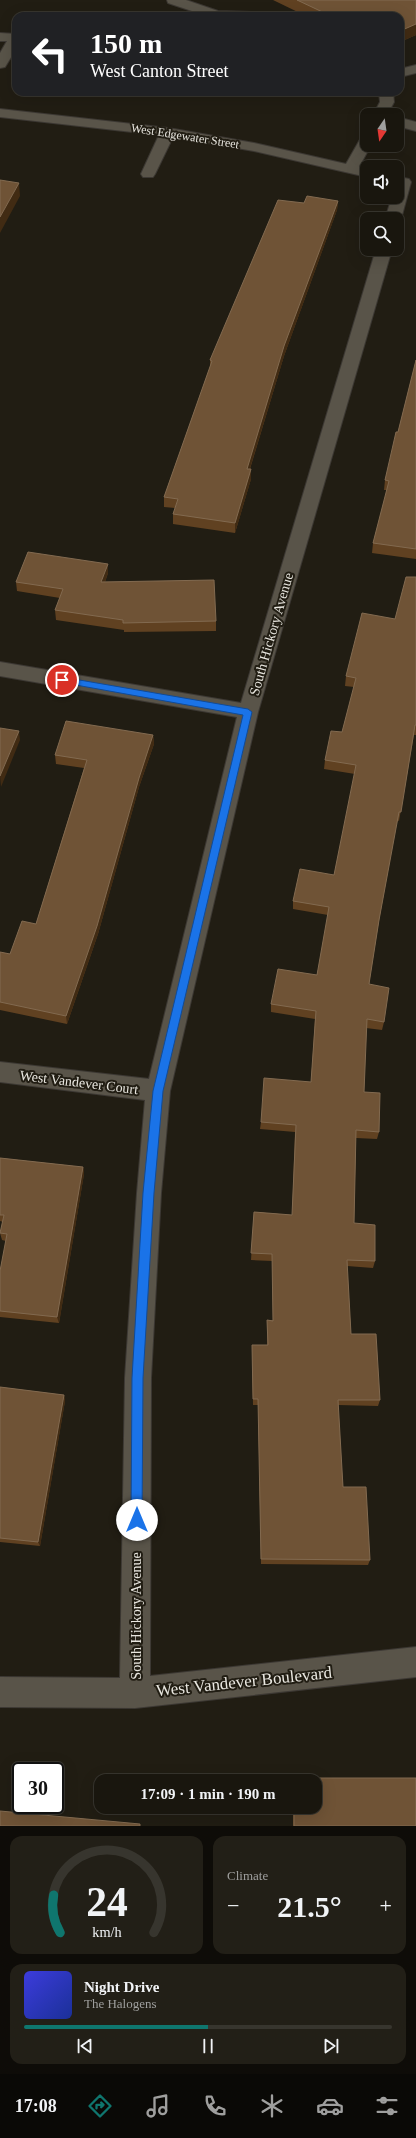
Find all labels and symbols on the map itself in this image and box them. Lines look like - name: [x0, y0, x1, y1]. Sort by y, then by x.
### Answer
- north arrow: [360, 108, 404, 152]
- street label: West Edgewater Street: [130, 121, 241, 152]
- street label: South Hickory Avenue: [247, 571, 296, 697]
- pin: [45, 663, 79, 697]
- street label: West Vandever Court: [19, 1068, 139, 1097]
- position arrow: [116, 1499, 158, 1541]
- street label: South Hickory Avenue: [129, 1552, 144, 1680]
- street label: West Vandever Boulevard: [155, 1663, 333, 1700]
- speed limit sign: 30: [12, 1762, 64, 1814]

